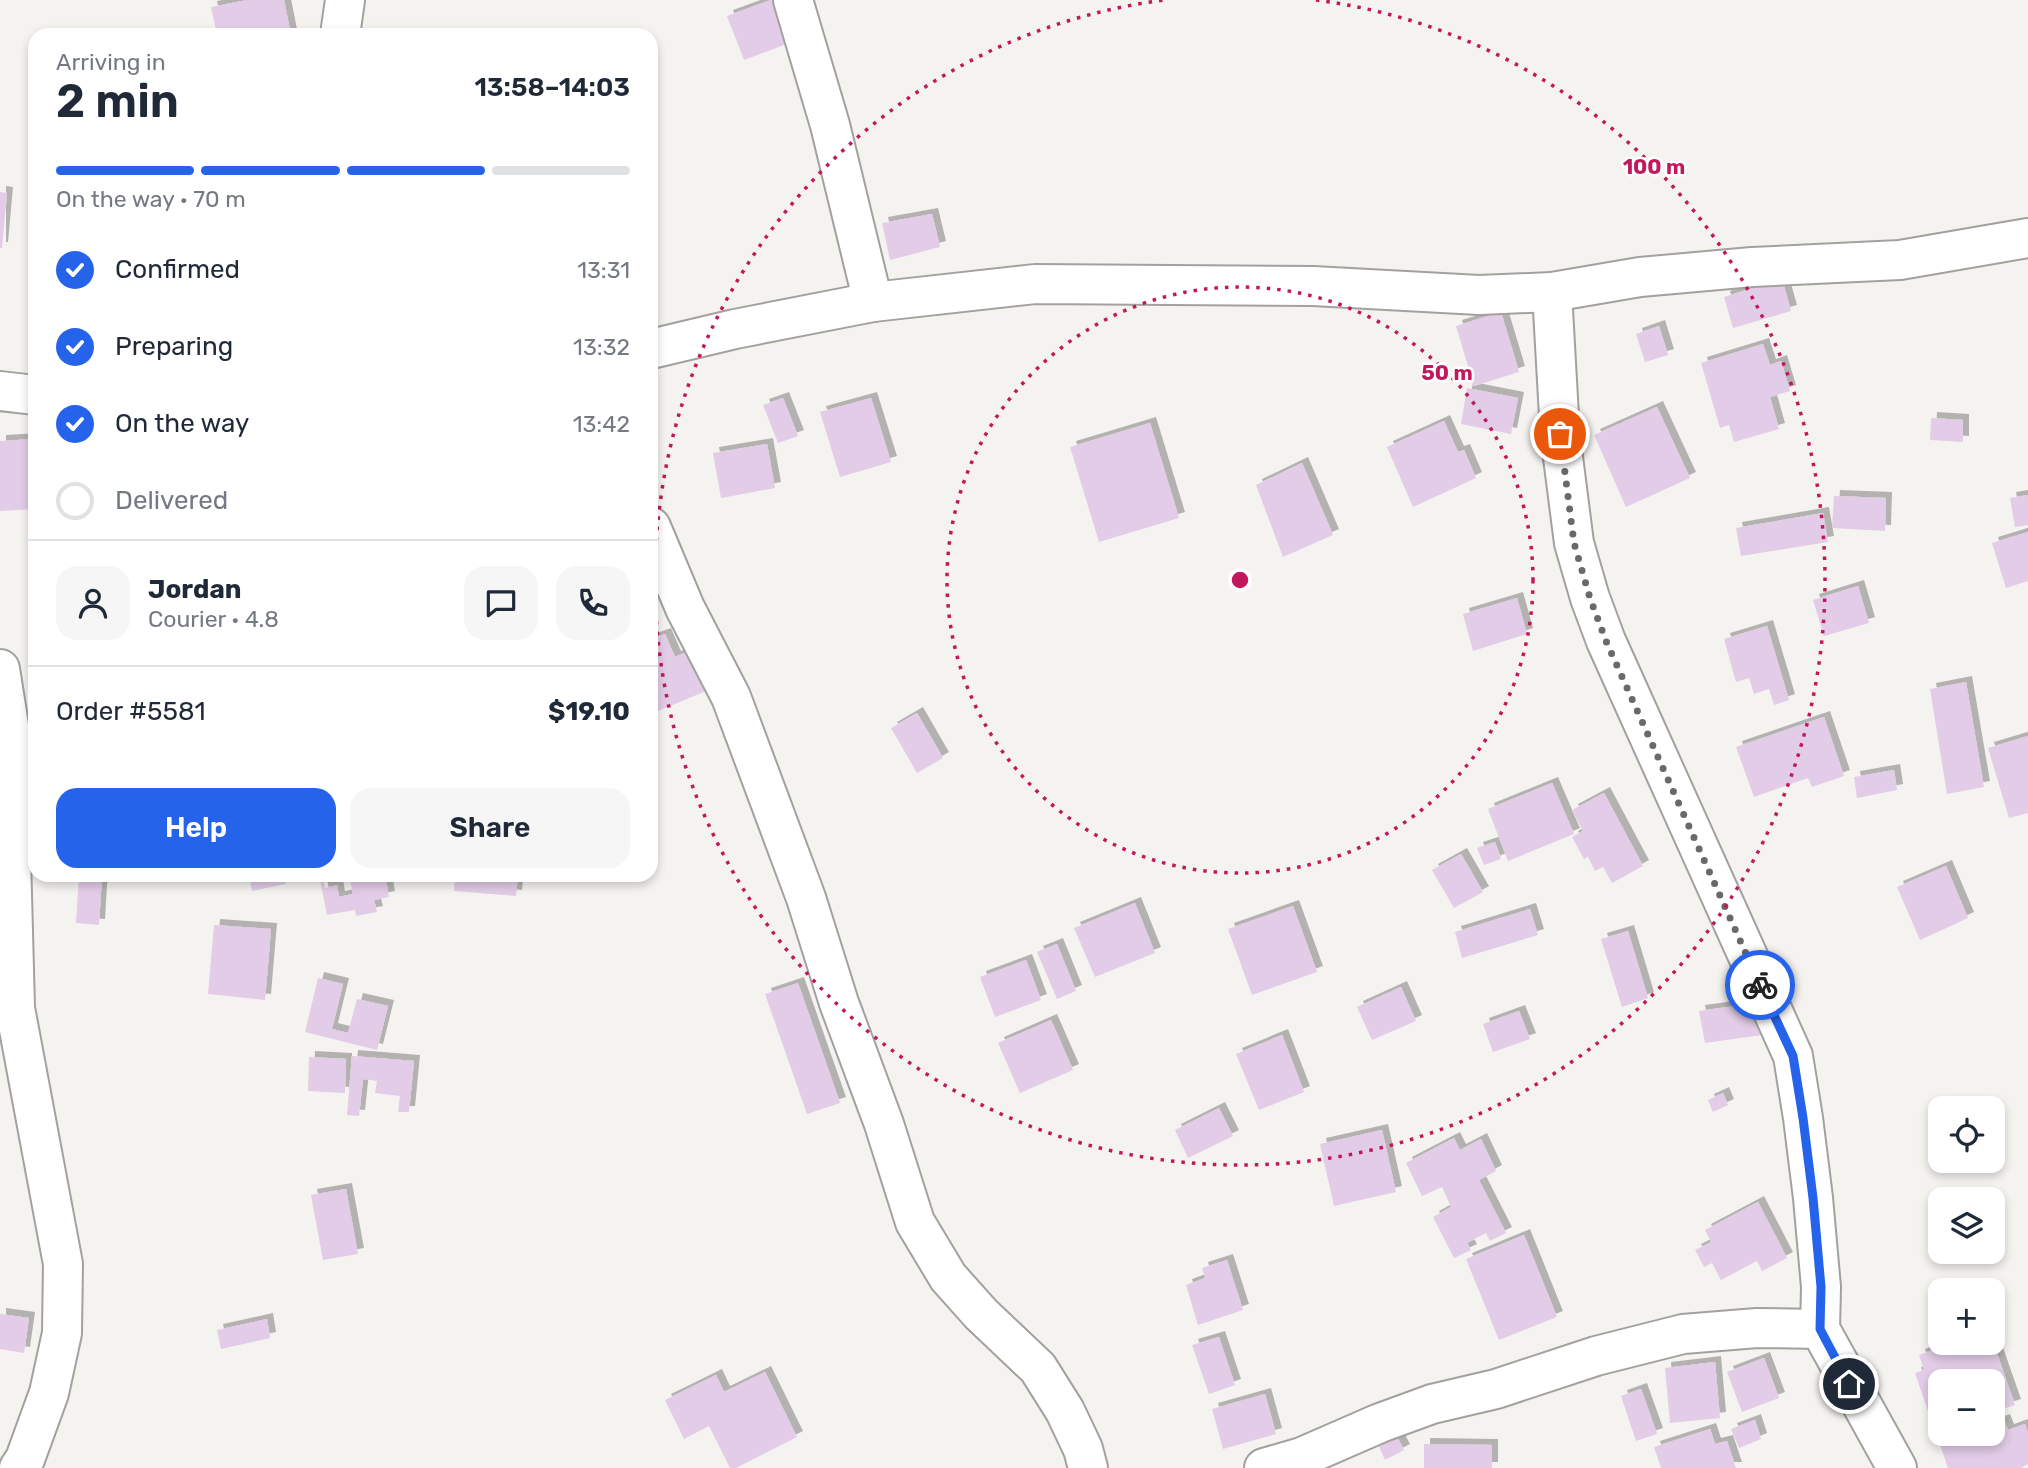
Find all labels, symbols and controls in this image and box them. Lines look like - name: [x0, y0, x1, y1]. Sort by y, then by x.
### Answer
- text: Arriving in: [56, 48, 166, 76]
- text: 13:58–14:03: [474, 72, 630, 103]
- text: 2 min: [56, 74, 179, 129]
- text: 100 m: [1623, 154, 1685, 179]
- text: On the way · 70 m: [56, 185, 246, 213]
- icon: check: [56, 251, 94, 289]
- text: Confirmed: [115, 254, 240, 285]
- text: 13:31: [577, 256, 630, 284]
- icon: check: [56, 328, 94, 366]
- text: Preparing: [115, 331, 233, 362]
- text: 13:32: [573, 333, 630, 361]
- text: 50 m: [1421, 360, 1473, 385]
- pin: [1530, 404, 1590, 464]
- icon: check: [56, 405, 94, 443]
- text: On the way: [115, 408, 249, 439]
- text: 13:42: [573, 410, 630, 438]
- icon: bag: [1541, 415, 1579, 453]
- text: Delivered: [115, 485, 228, 516]
- button: person: [56, 566, 130, 640]
- button: chat: [464, 566, 538, 640]
- button: phone: [556, 566, 630, 640]
- centre of rings: [1228, 568, 1252, 592]
- text: Jordan: [148, 574, 241, 605]
- text: Courier · 4.8: [148, 605, 279, 633]
- text: Order #5581: [56, 696, 206, 727]
- text: $19.10: [548, 696, 630, 727]
- button: Help: [56, 788, 336, 868]
- button: Share: [350, 788, 630, 868]
- courier: [1725, 950, 1795, 1020]
- icon: bike: [1741, 966, 1779, 1004]
- map controls: [1928, 1096, 2005, 1446]
- button: locate: [1928, 1096, 2005, 1173]
- button: layers: [1928, 1187, 2005, 1264]
- button: +: [1928, 1278, 2005, 1355]
- pin: [1819, 1354, 1879, 1414]
- icon: home: [1830, 1365, 1868, 1403]
- button: −: [1928, 1369, 2005, 1446]

